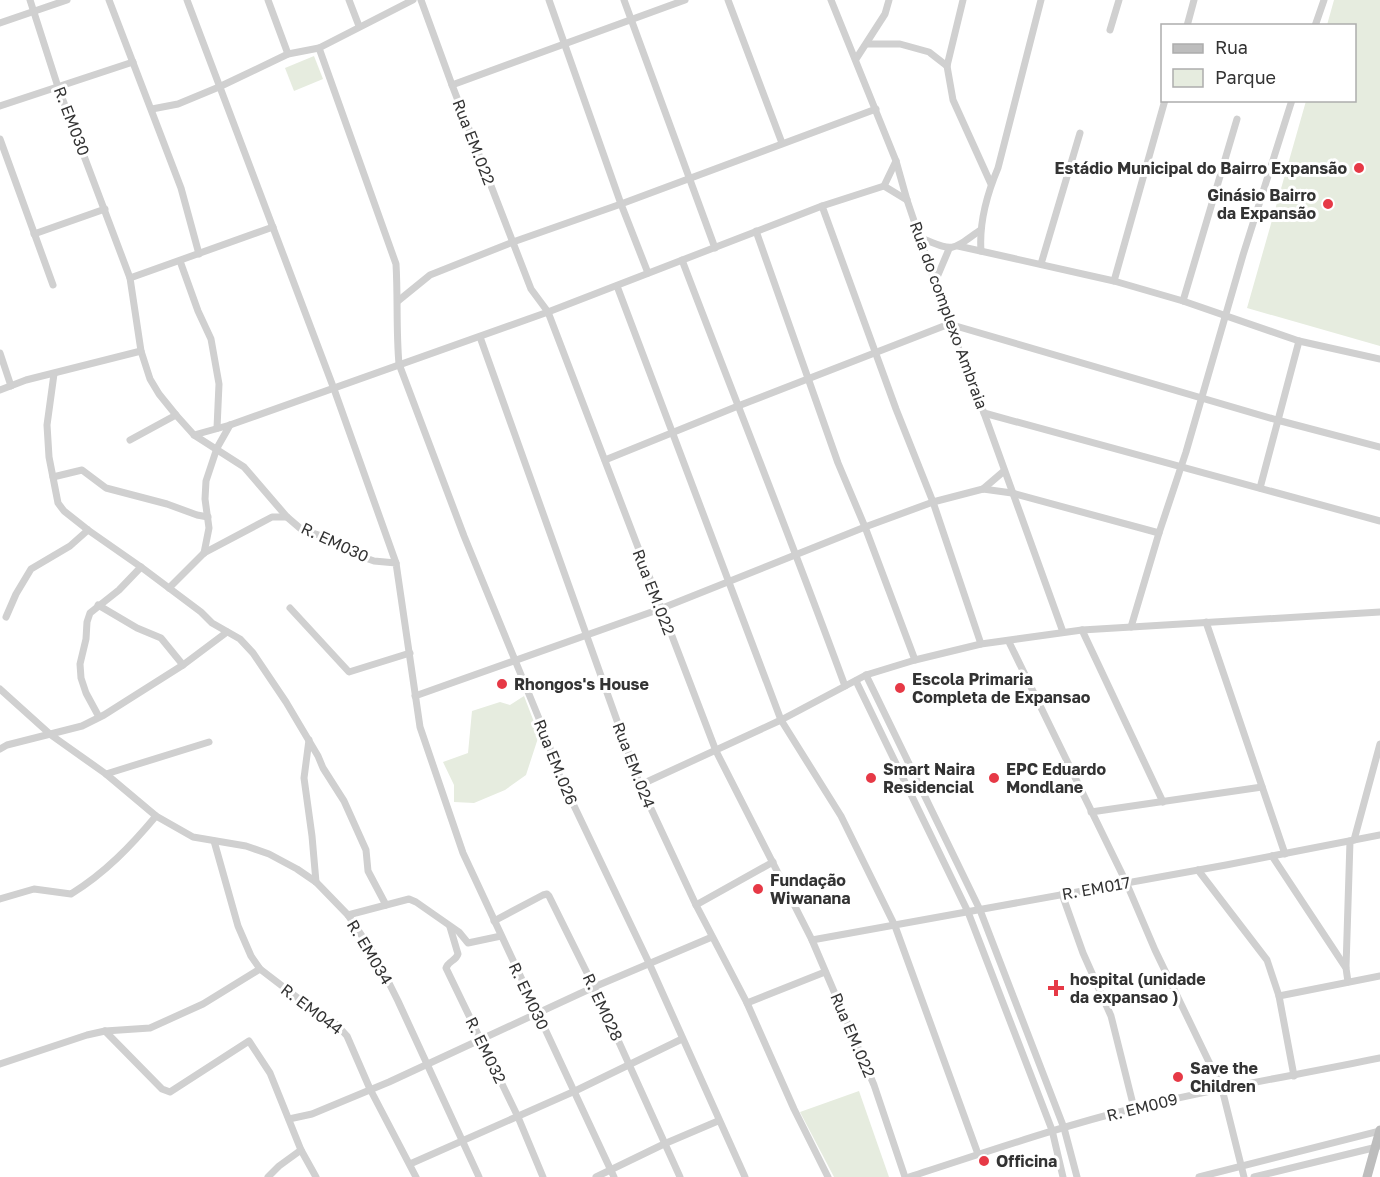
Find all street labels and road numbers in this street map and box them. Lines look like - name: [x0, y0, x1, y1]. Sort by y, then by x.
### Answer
- street label: R. EM030: [50, 84, 94, 158]
- street label: Rua EM.022: [449, 96, 499, 188]
- street label: Rua do complexo Ambraia: [906, 218, 992, 412]
- street label: R. EM030: [298, 518, 372, 566]
- street label: Rua EM.022: [629, 546, 679, 638]
- street label: Rua EM.026: [530, 716, 582, 808]
- street label: Rua EM.024: [608, 719, 660, 811]
- street label: R. EM017: [1060, 872, 1132, 904]
- street label: R. EM034: [343, 916, 397, 988]
- street label: R. EM030: [505, 959, 553, 1033]
- street label: R. EM028: [579, 970, 627, 1044]
- street label: R. EM044: [277, 979, 347, 1039]
- street label: Rua EM.022: [826, 990, 880, 1080]
- street label: R. EM032: [461, 1013, 511, 1087]
- street label: R. EM009: [1104, 1088, 1180, 1126]

